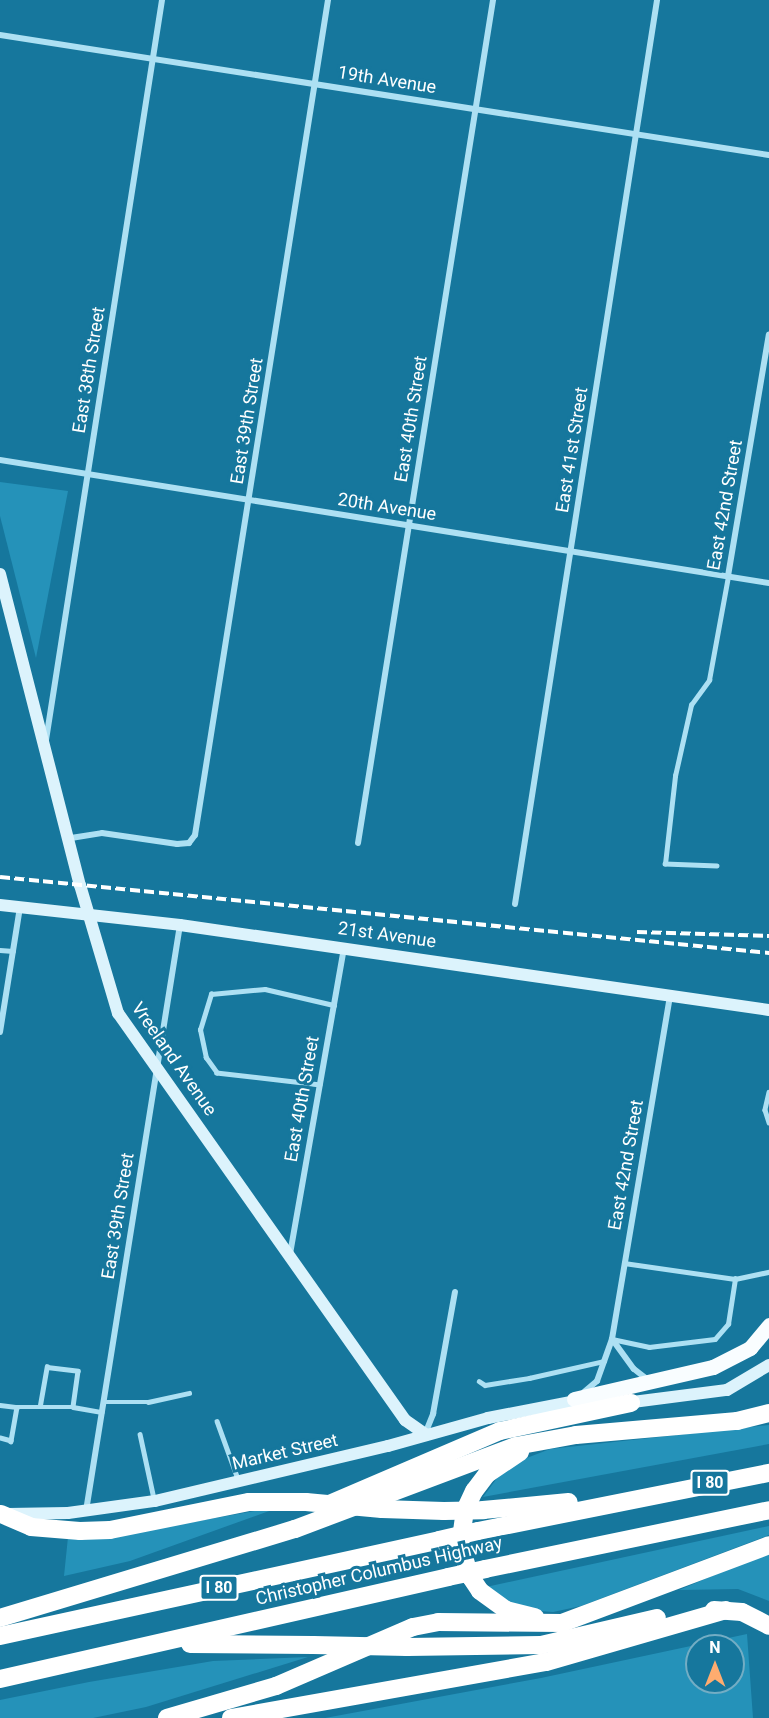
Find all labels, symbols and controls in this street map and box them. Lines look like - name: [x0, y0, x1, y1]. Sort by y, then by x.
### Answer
- street label: 19th Avenue: [336, 62, 438, 98]
- street label: East 38th Street: [68, 305, 110, 435]
- street label: East 40th Street: [390, 354, 432, 484]
- street label: East 39th Street: [226, 356, 268, 486]
- street label: East 41st Street: [551, 386, 593, 514]
- street label: East 42nd Street: [703, 438, 747, 572]
- street label: 20th Avenue: [336, 489, 438, 525]
- street label: 21st Avenue: [337, 917, 437, 953]
- street label: Vreeland Avenue: [127, 998, 221, 1120]
- street label: East 40th Street: [280, 1034, 324, 1164]
- street label: East 42nd Street: [604, 1098, 648, 1232]
- street label: East 39th Street: [97, 1151, 139, 1281]
- street label: Market Street: [230, 1429, 340, 1475]
- road number: I 80: [689, 1470, 731, 1496]
- street label: Christopher Columbus Highway: [254, 1532, 504, 1610]
- road number: I 80: [198, 1575, 240, 1601]
- north arrow: [685, 1634, 745, 1694]
- text: N: [709, 1638, 721, 1657]

